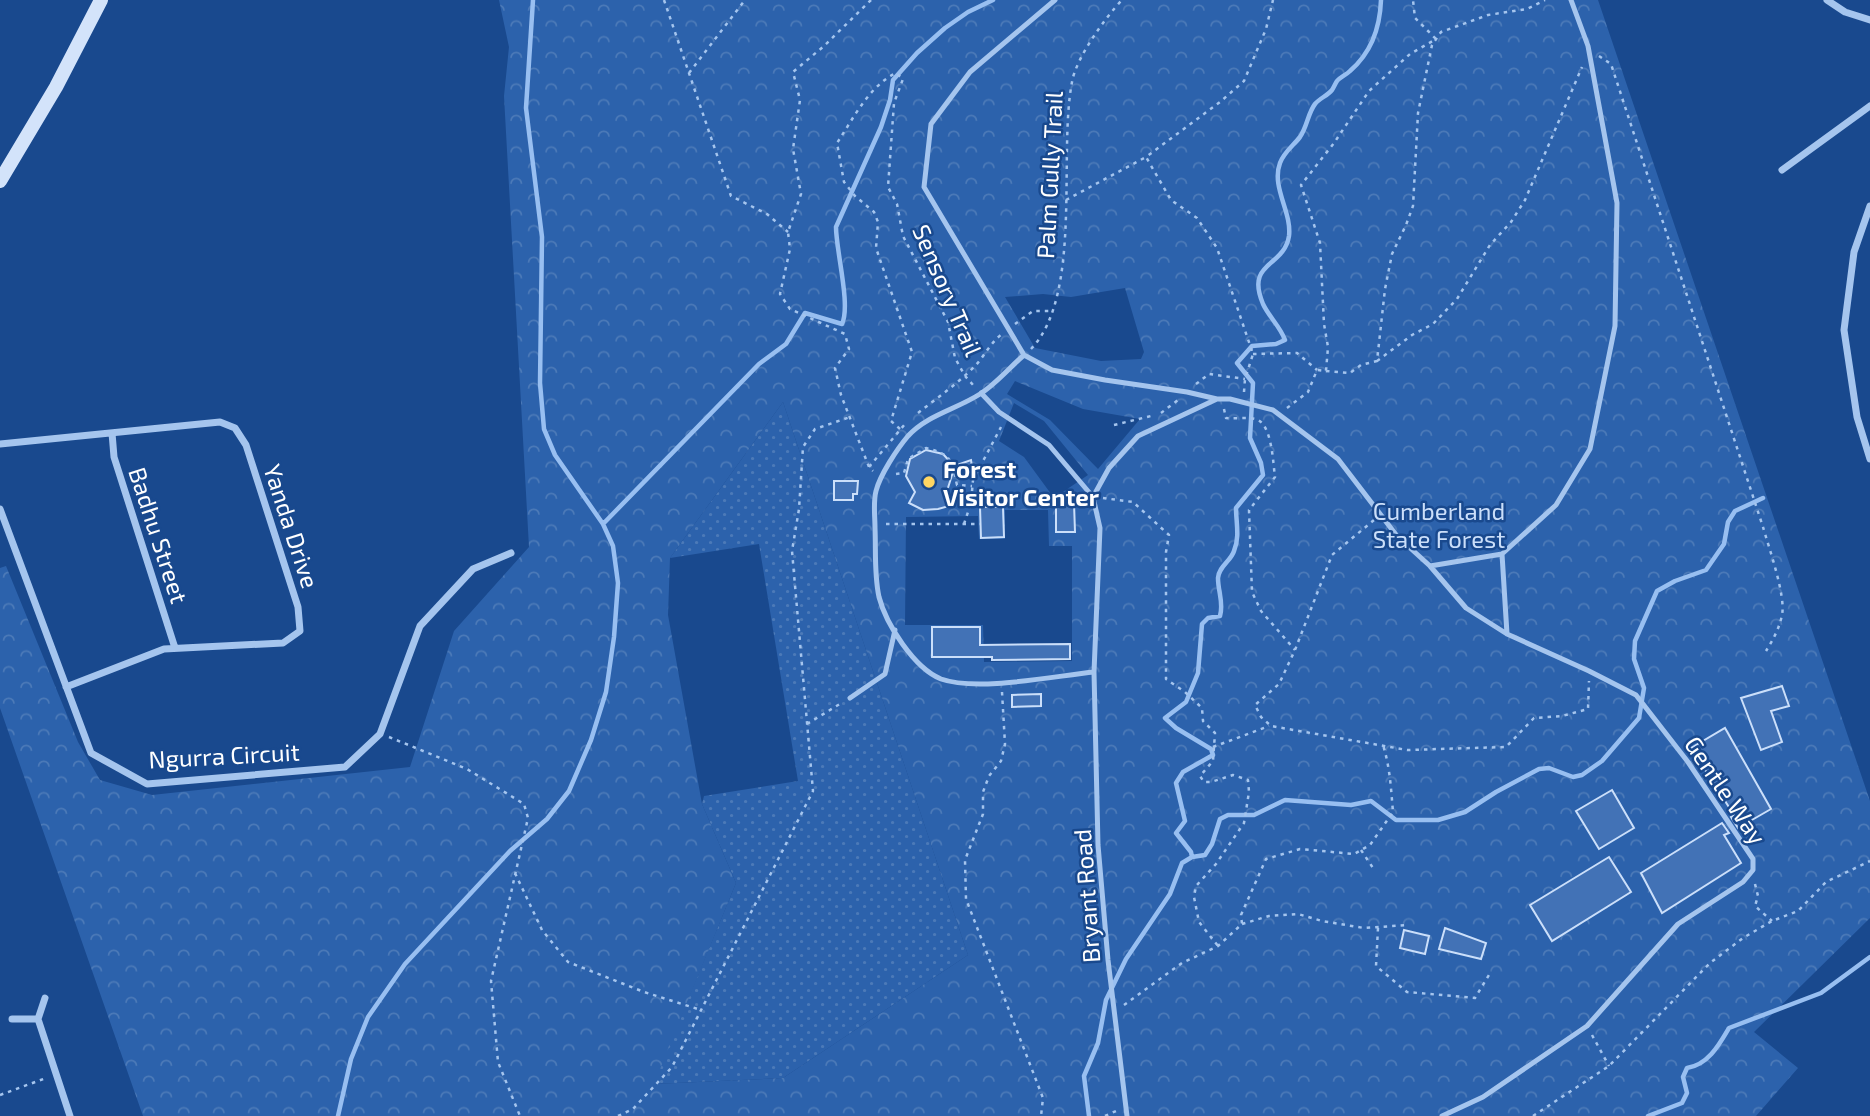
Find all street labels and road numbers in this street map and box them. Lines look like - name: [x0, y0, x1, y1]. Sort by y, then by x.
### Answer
- street label: Palm Gully Trail: [1030, 90, 1068, 260]
- street label: Sensory Trail: [907, 220, 989, 360]
- street label: Yanda Drive: [258, 460, 326, 592]
- street label: Badhu Street: [123, 463, 195, 607]
- street label: Gentle Way: [1679, 730, 1773, 850]
- street label: Ngurra Circuit: [148, 737, 300, 773]
- street label: Bryant Road: [1067, 828, 1105, 964]

